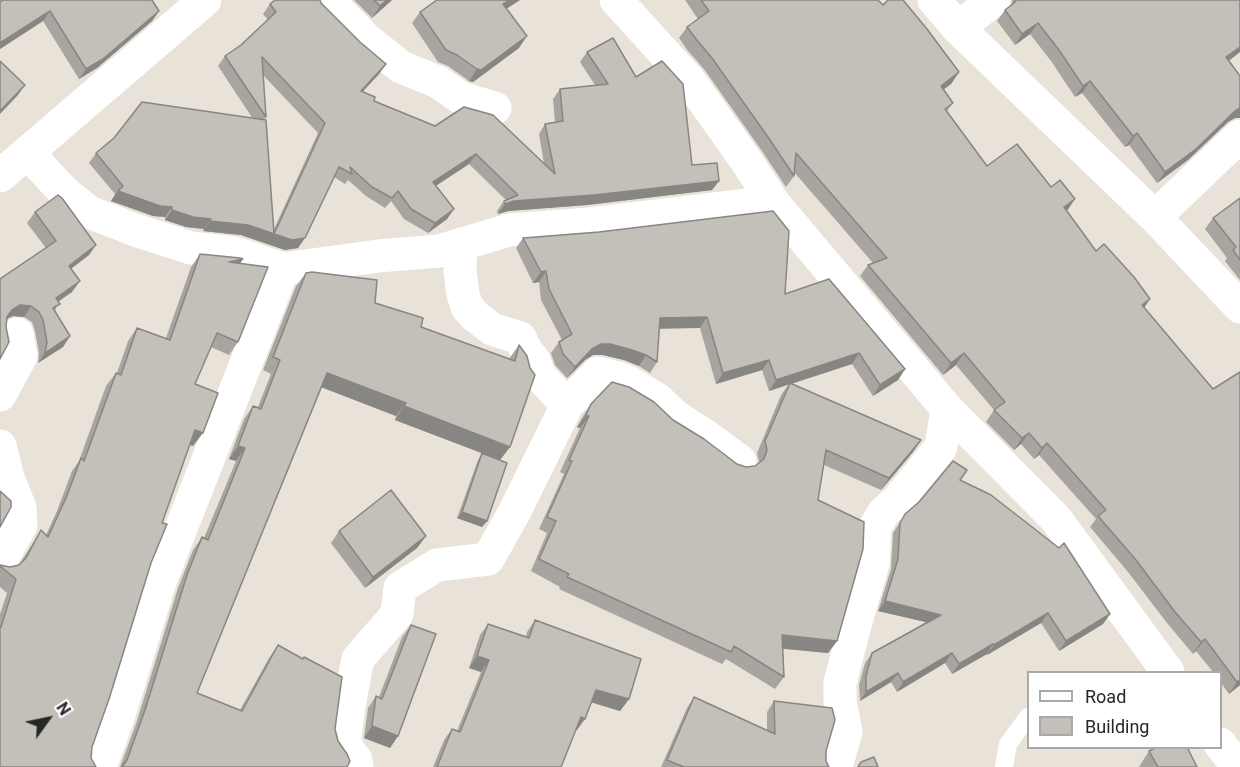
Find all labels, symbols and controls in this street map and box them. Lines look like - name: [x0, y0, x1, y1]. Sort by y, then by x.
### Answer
- legend: [1027, 671, 1222, 749]
- text: Road: [1085, 686, 1126, 707]
- north arrow: [18, 689, 78, 749]
- text: N: [52, 699, 75, 719]
- text: Building: [1085, 716, 1149, 737]

